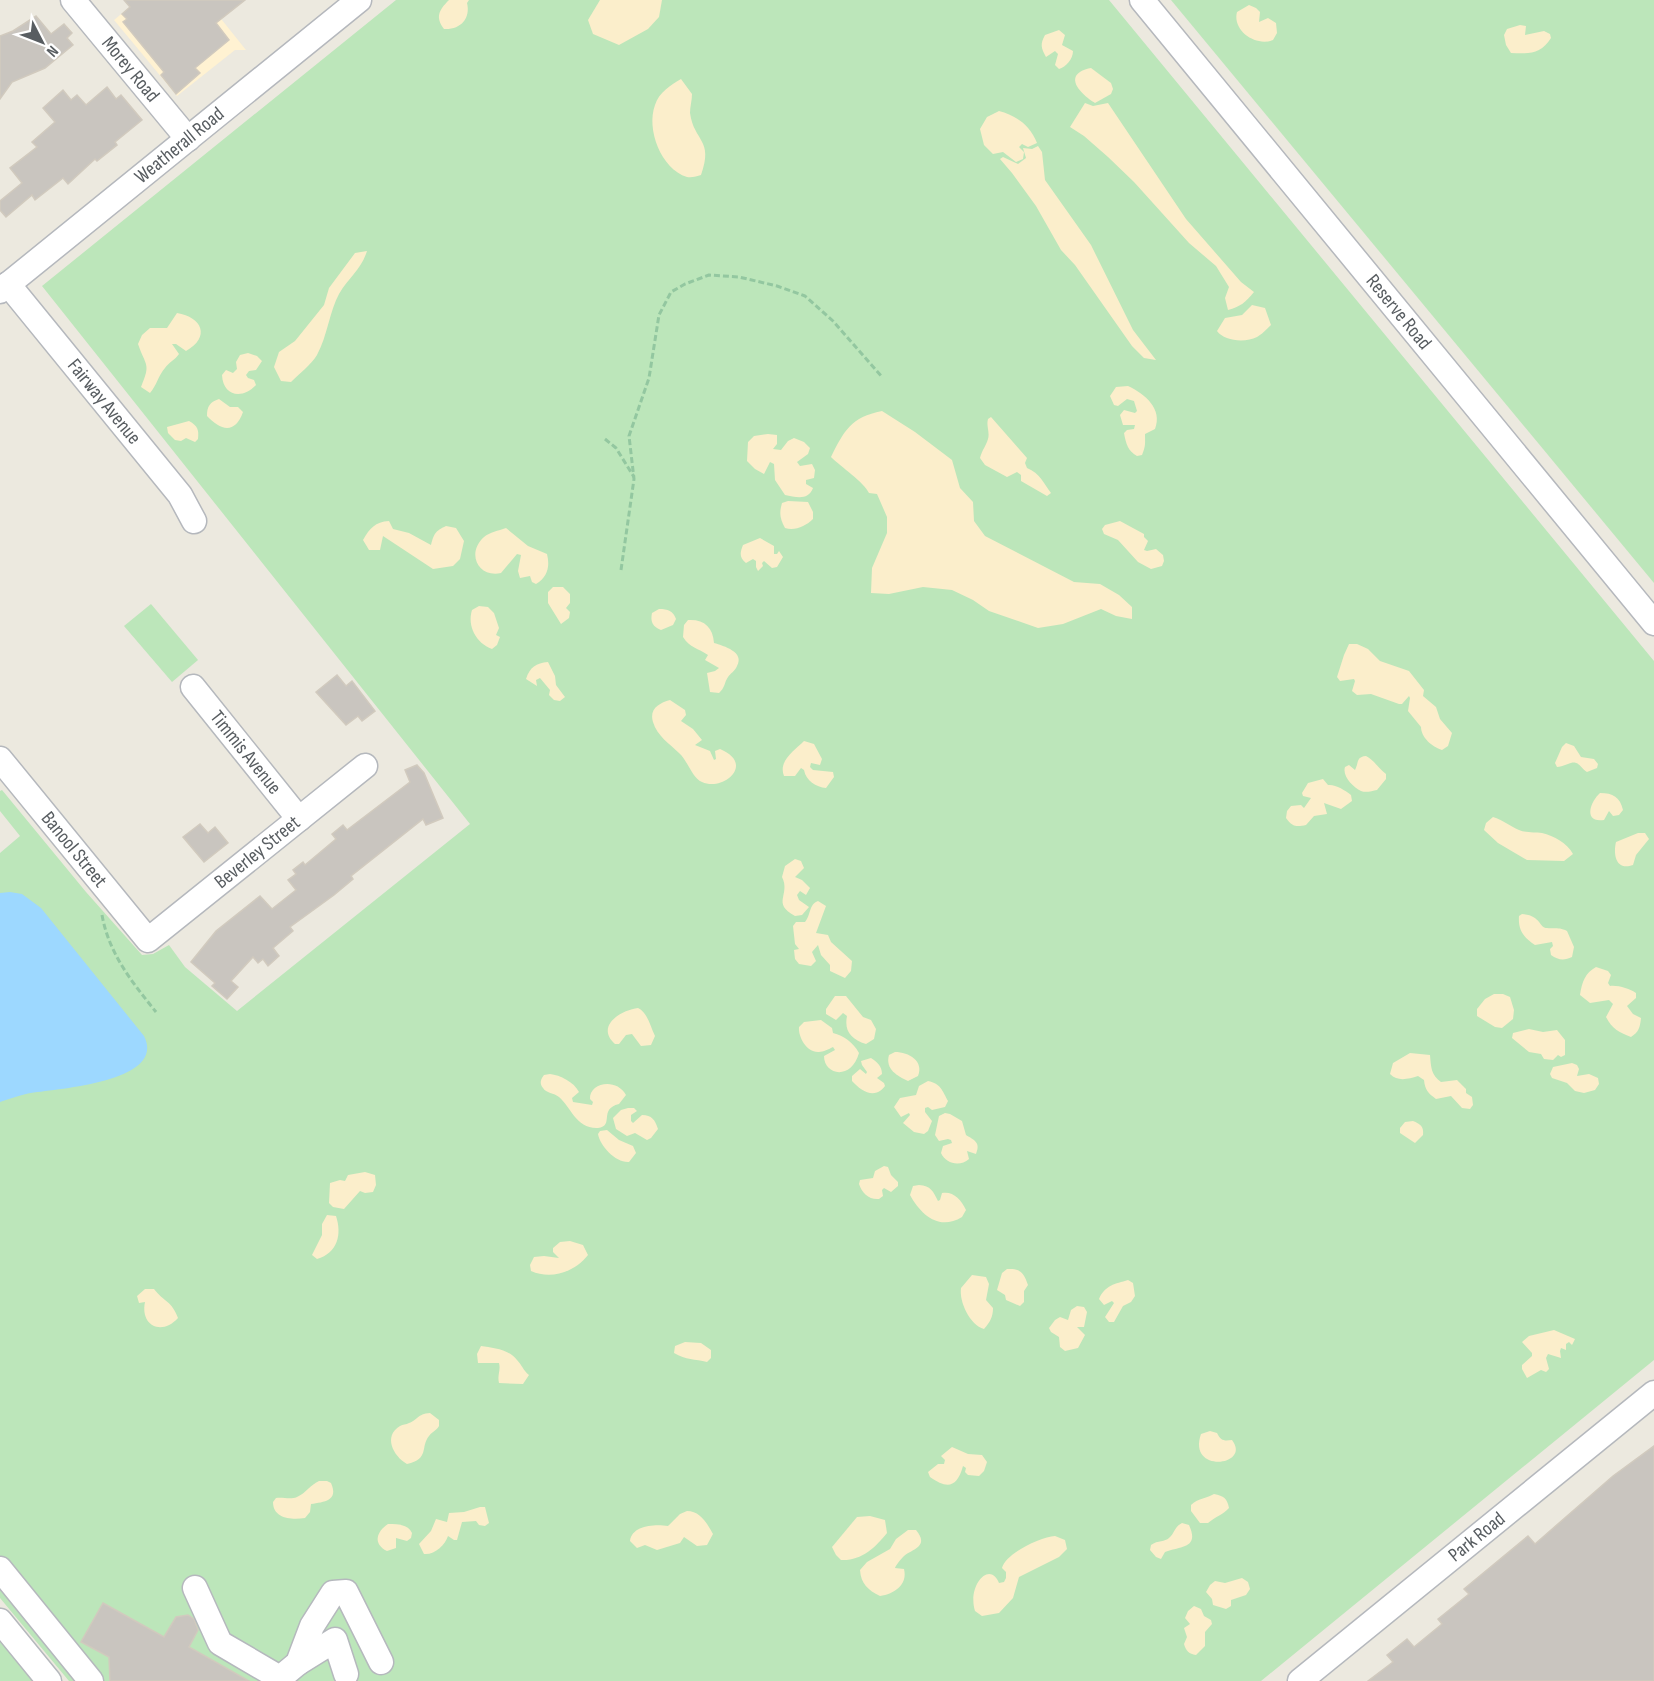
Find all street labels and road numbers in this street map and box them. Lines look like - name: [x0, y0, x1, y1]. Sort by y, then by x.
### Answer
- street label: Morey Road: [96, 32, 164, 107]
- street label: Weatherall Road: [130, 102, 229, 189]
- street label: Reserve Road: [1361, 270, 1436, 355]
- street label: Fairway Avenue: [62, 354, 146, 449]
- street label: Timmis Avenue: [205, 706, 286, 799]
- street label: Banool Street: [36, 807, 112, 892]
- street label: Beverley Street: [210, 811, 305, 894]
- street label: Park Road: [1444, 1507, 1510, 1567]

